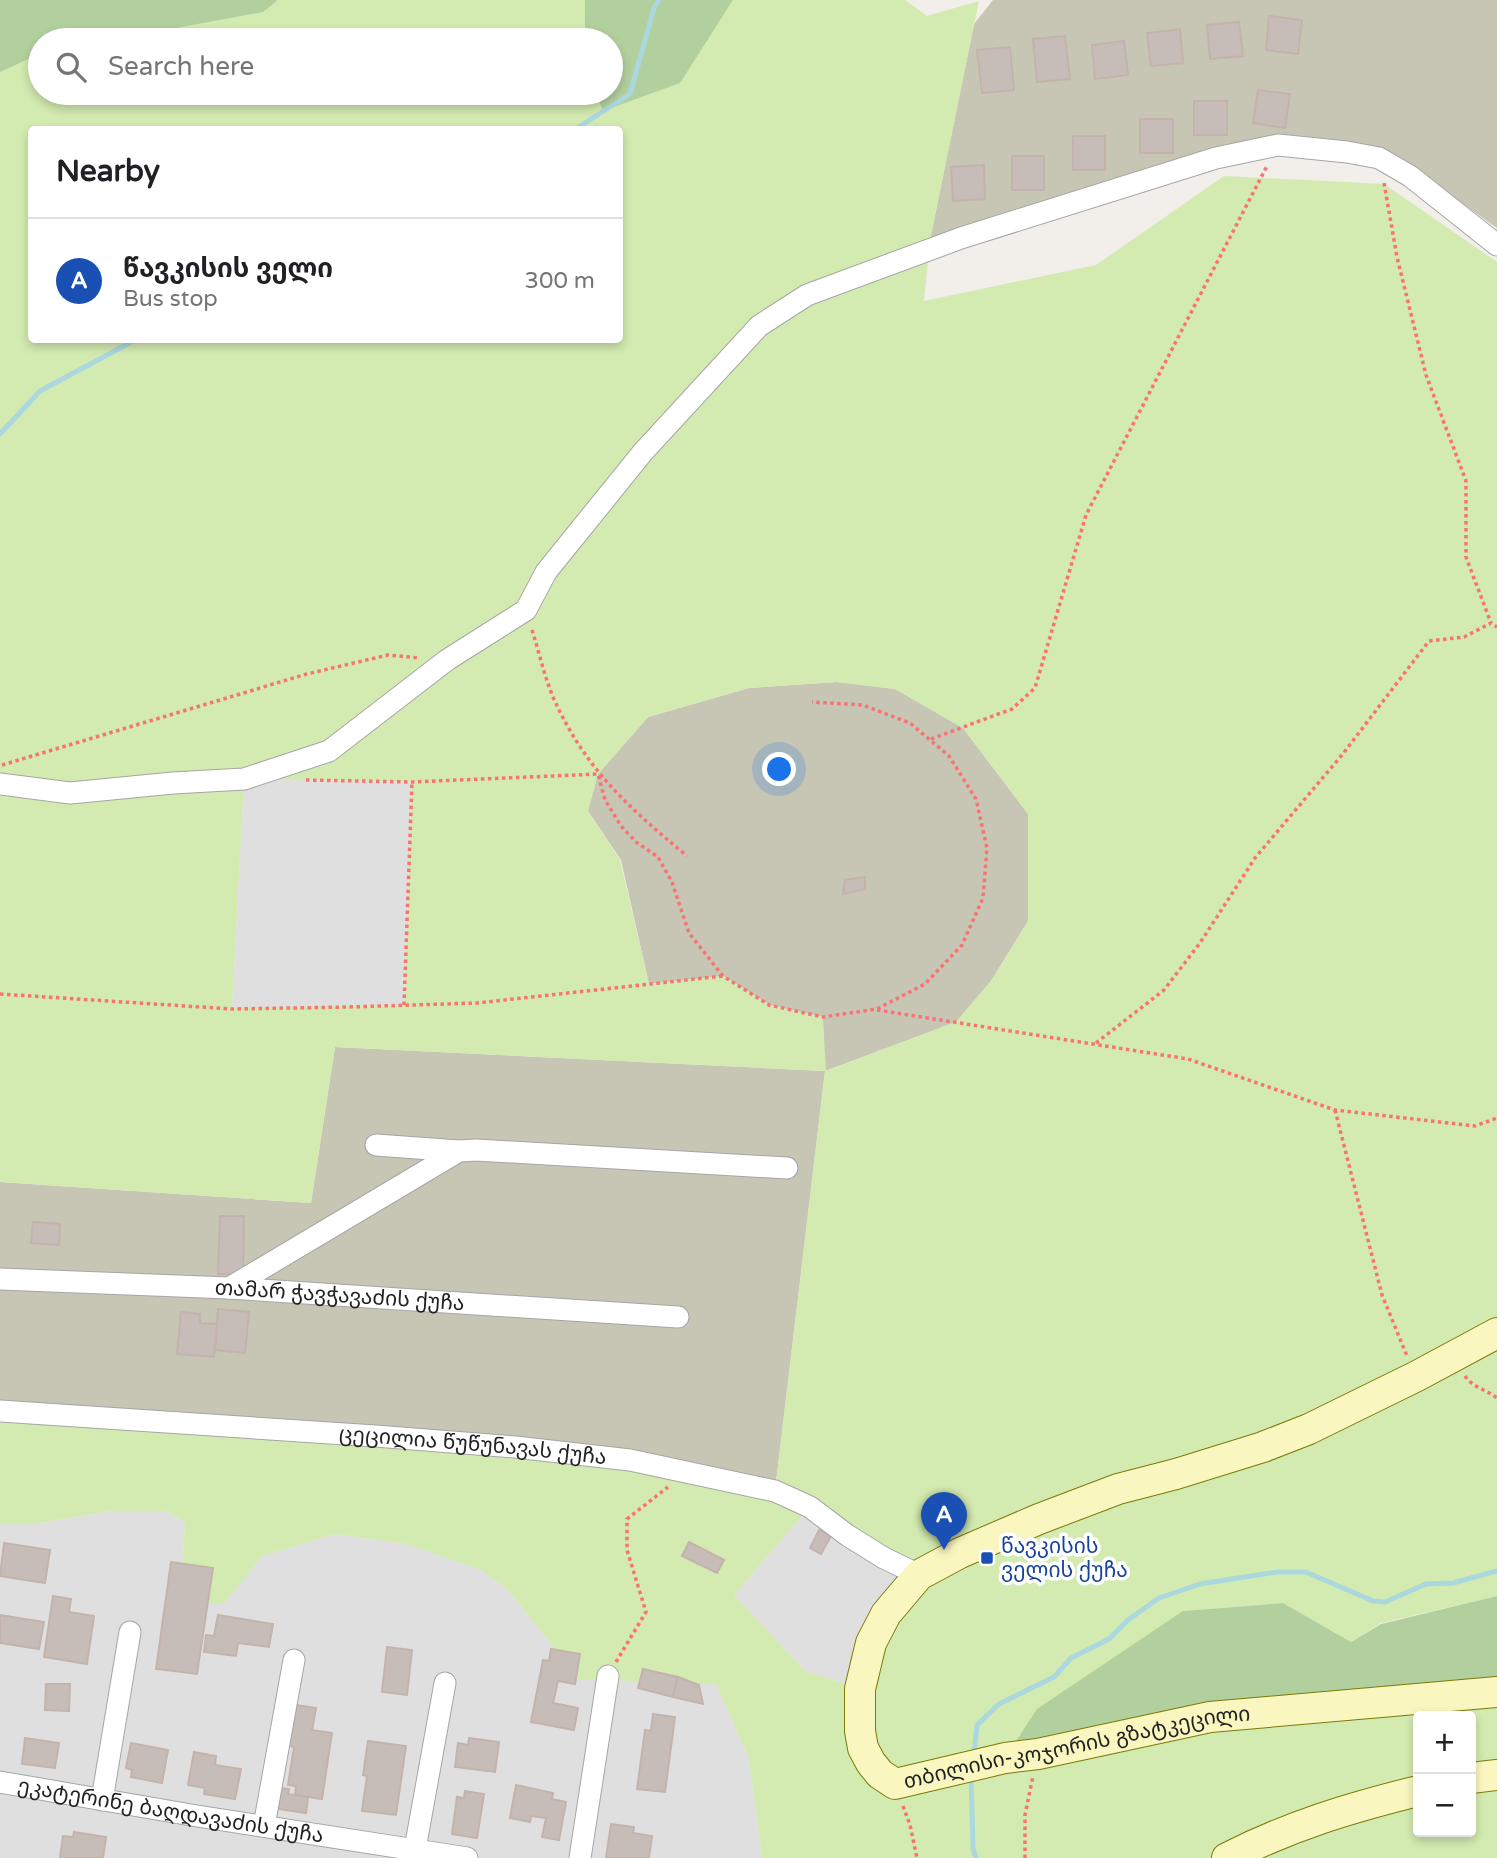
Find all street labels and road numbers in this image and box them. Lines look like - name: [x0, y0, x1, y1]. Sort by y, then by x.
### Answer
- street label: თამარ ჭავჭავაძის ქუჩა: [214, 1275, 465, 1316]
- street label: ცეცილია წუწუნავას ქუჩა: [338, 1422, 608, 1470]
- street label: თბილისი-კოჯორის გზატკეცილი: [901, 1702, 1251, 1795]
- street label: ეკატერინე ბაღდავაძის ქუჩა: [16, 1773, 325, 1849]

